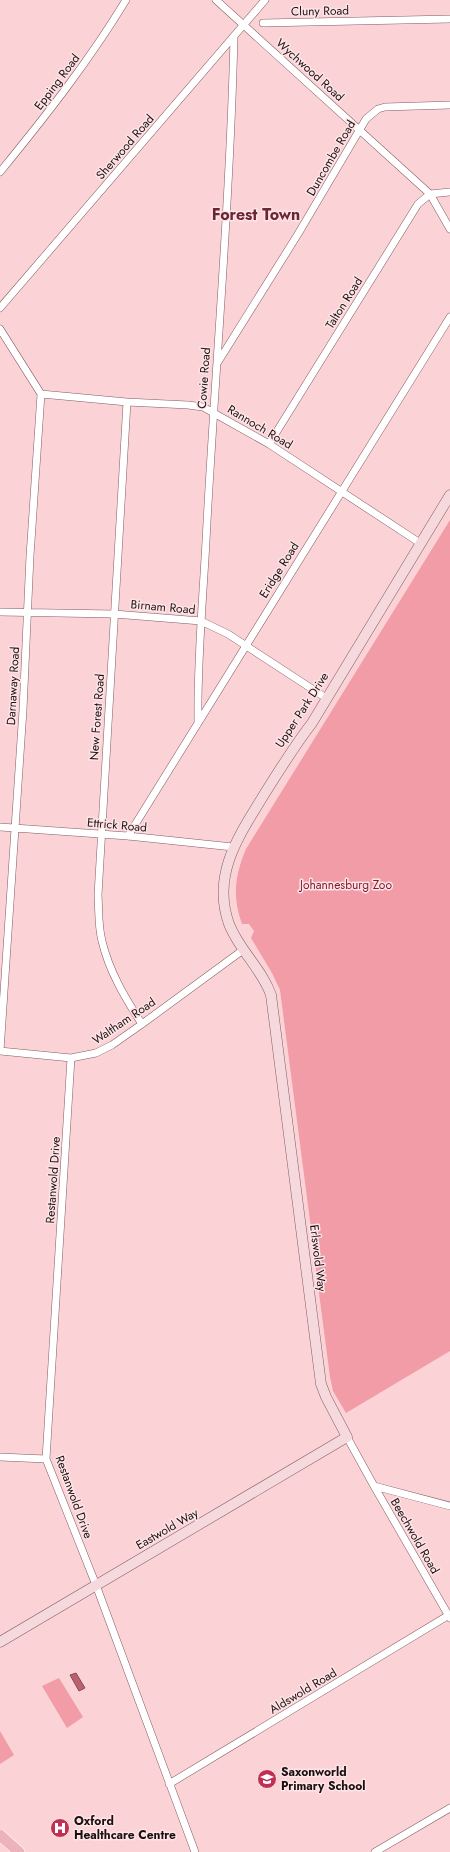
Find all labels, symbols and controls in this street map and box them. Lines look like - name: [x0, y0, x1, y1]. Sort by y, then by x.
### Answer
- street label: Cluny Road: [291, 1, 349, 21]
- street label: Wychwood Road: [272, 34, 348, 106]
- street label: Epping Road: [30, 50, 84, 114]
- street label: Sherwood Road: [92, 111, 158, 183]
- street label: Duncombe Road: [302, 117, 360, 199]
- district label: Forest Town: [212, 203, 300, 226]
- street label: Talton Road: [321, 274, 367, 332]
- street label: Cowie Road: [193, 347, 215, 409]
- street label: Rannoch Road: [224, 400, 296, 454]
- street label: Eridge Road: [255, 538, 303, 602]
- street label: Birnam Road: [130, 595, 196, 619]
- street label: Darnaway Road: [2, 646, 24, 726]
- street label: Upper Park Drive: [271, 669, 333, 751]
- street label: New Forest Road: [85, 673, 109, 761]
- street label: Ettrick Road: [86, 813, 148, 837]
- park label: Johannesburg Zoo: [298, 876, 392, 894]
- street label: Waltham Road: [89, 993, 159, 1049]
- street label: Restanwold Drive: [41, 1136, 65, 1224]
- street label: Erlswold Way: [305, 1223, 331, 1293]
- street label: Restanwold Drive: [51, 1453, 97, 1541]
- street label: Beechwold Road: [386, 1495, 444, 1577]
- street label: Eastwold Way: [132, 1503, 202, 1554]
- street label: Aldswold Road: [266, 1664, 340, 1718]
- place label: Saxonworld Primary School: [281, 1763, 366, 1795]
- school or university icon: Saxonworld Primary School: [256, 1768, 278, 1790]
- place label: Oxford Healthcare Centre: [74, 1812, 176, 1844]
- hospital icon: Oxford Healthcare Centre: [49, 1817, 71, 1839]

